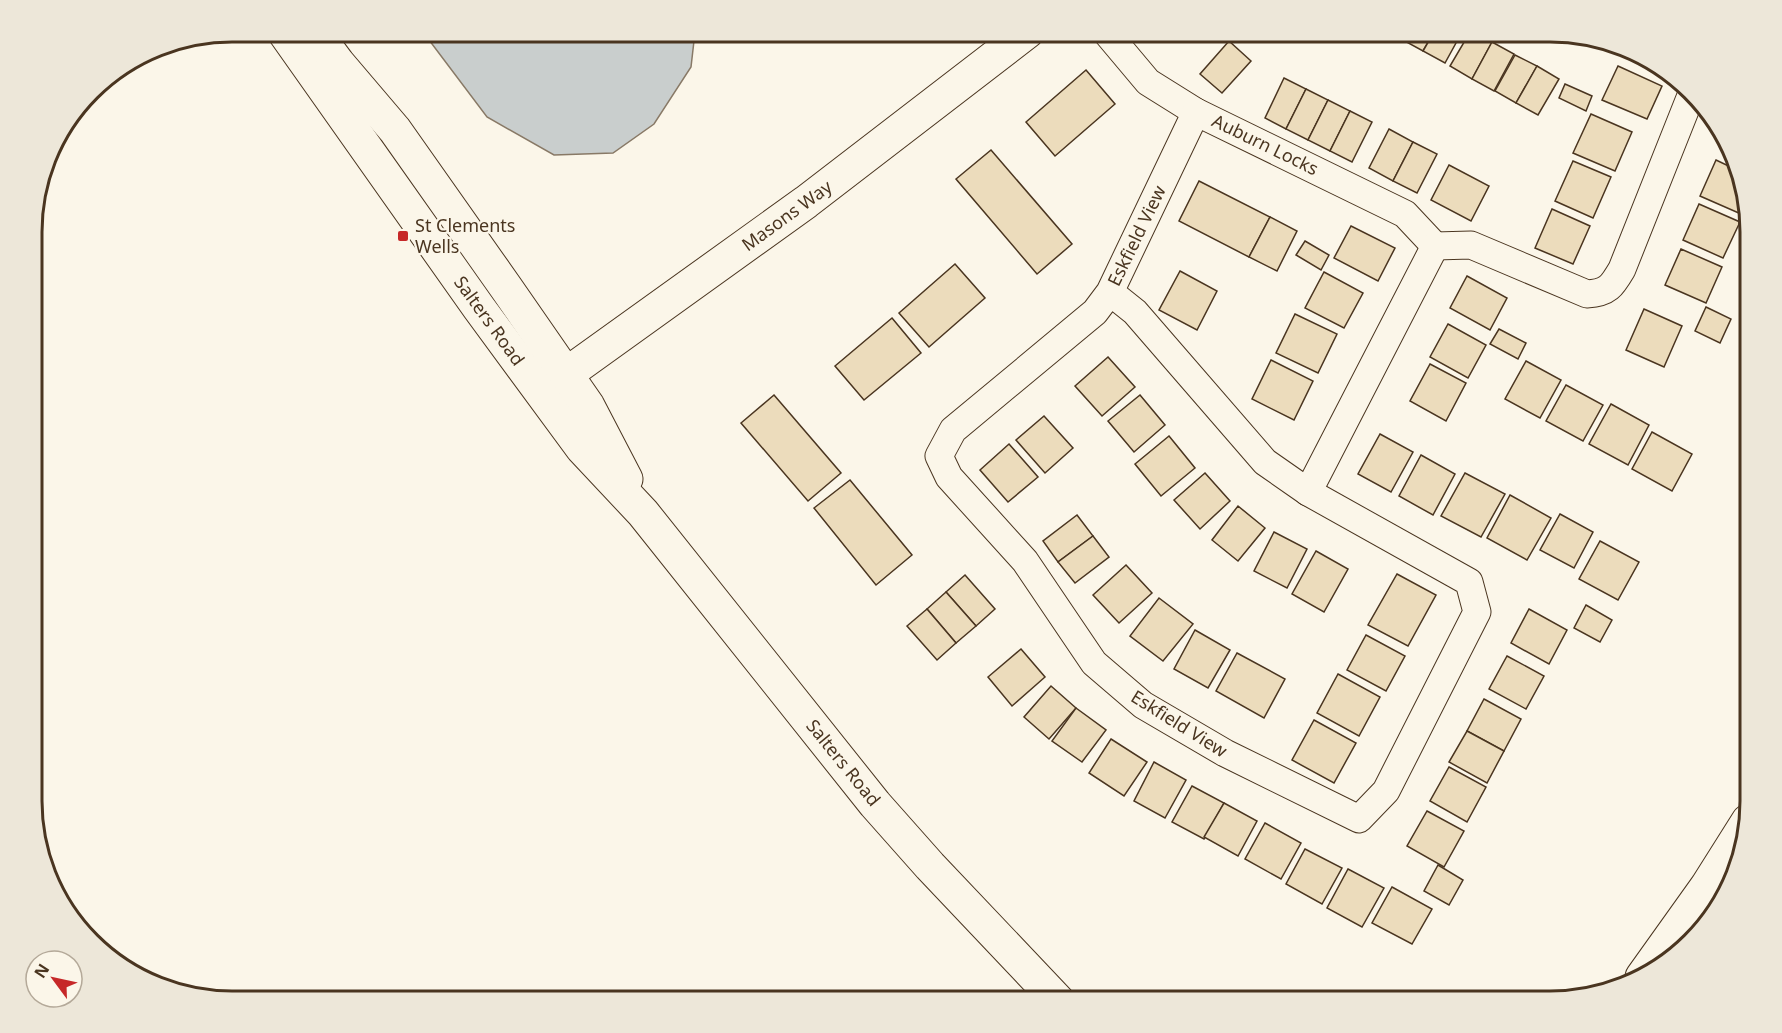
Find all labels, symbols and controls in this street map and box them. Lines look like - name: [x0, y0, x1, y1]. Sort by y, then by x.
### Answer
- street label: Auburn Locks: [1208, 108, 1322, 180]
- street label: Masons Way: [736, 174, 837, 256]
- street label: Eskfield View: [1101, 181, 1171, 290]
- place label: St Clements Wells: [415, 213, 515, 258]
- marker: St Clements Wells: [396, 229, 410, 243]
- street label: Salters Road: [449, 271, 530, 370]
- street label: Eskfield View: [1127, 684, 1232, 762]
- street label: Salters Road: [801, 714, 886, 811]
- north arrow: [24, 949, 84, 1009]
- text: N: [29, 959, 54, 982]

